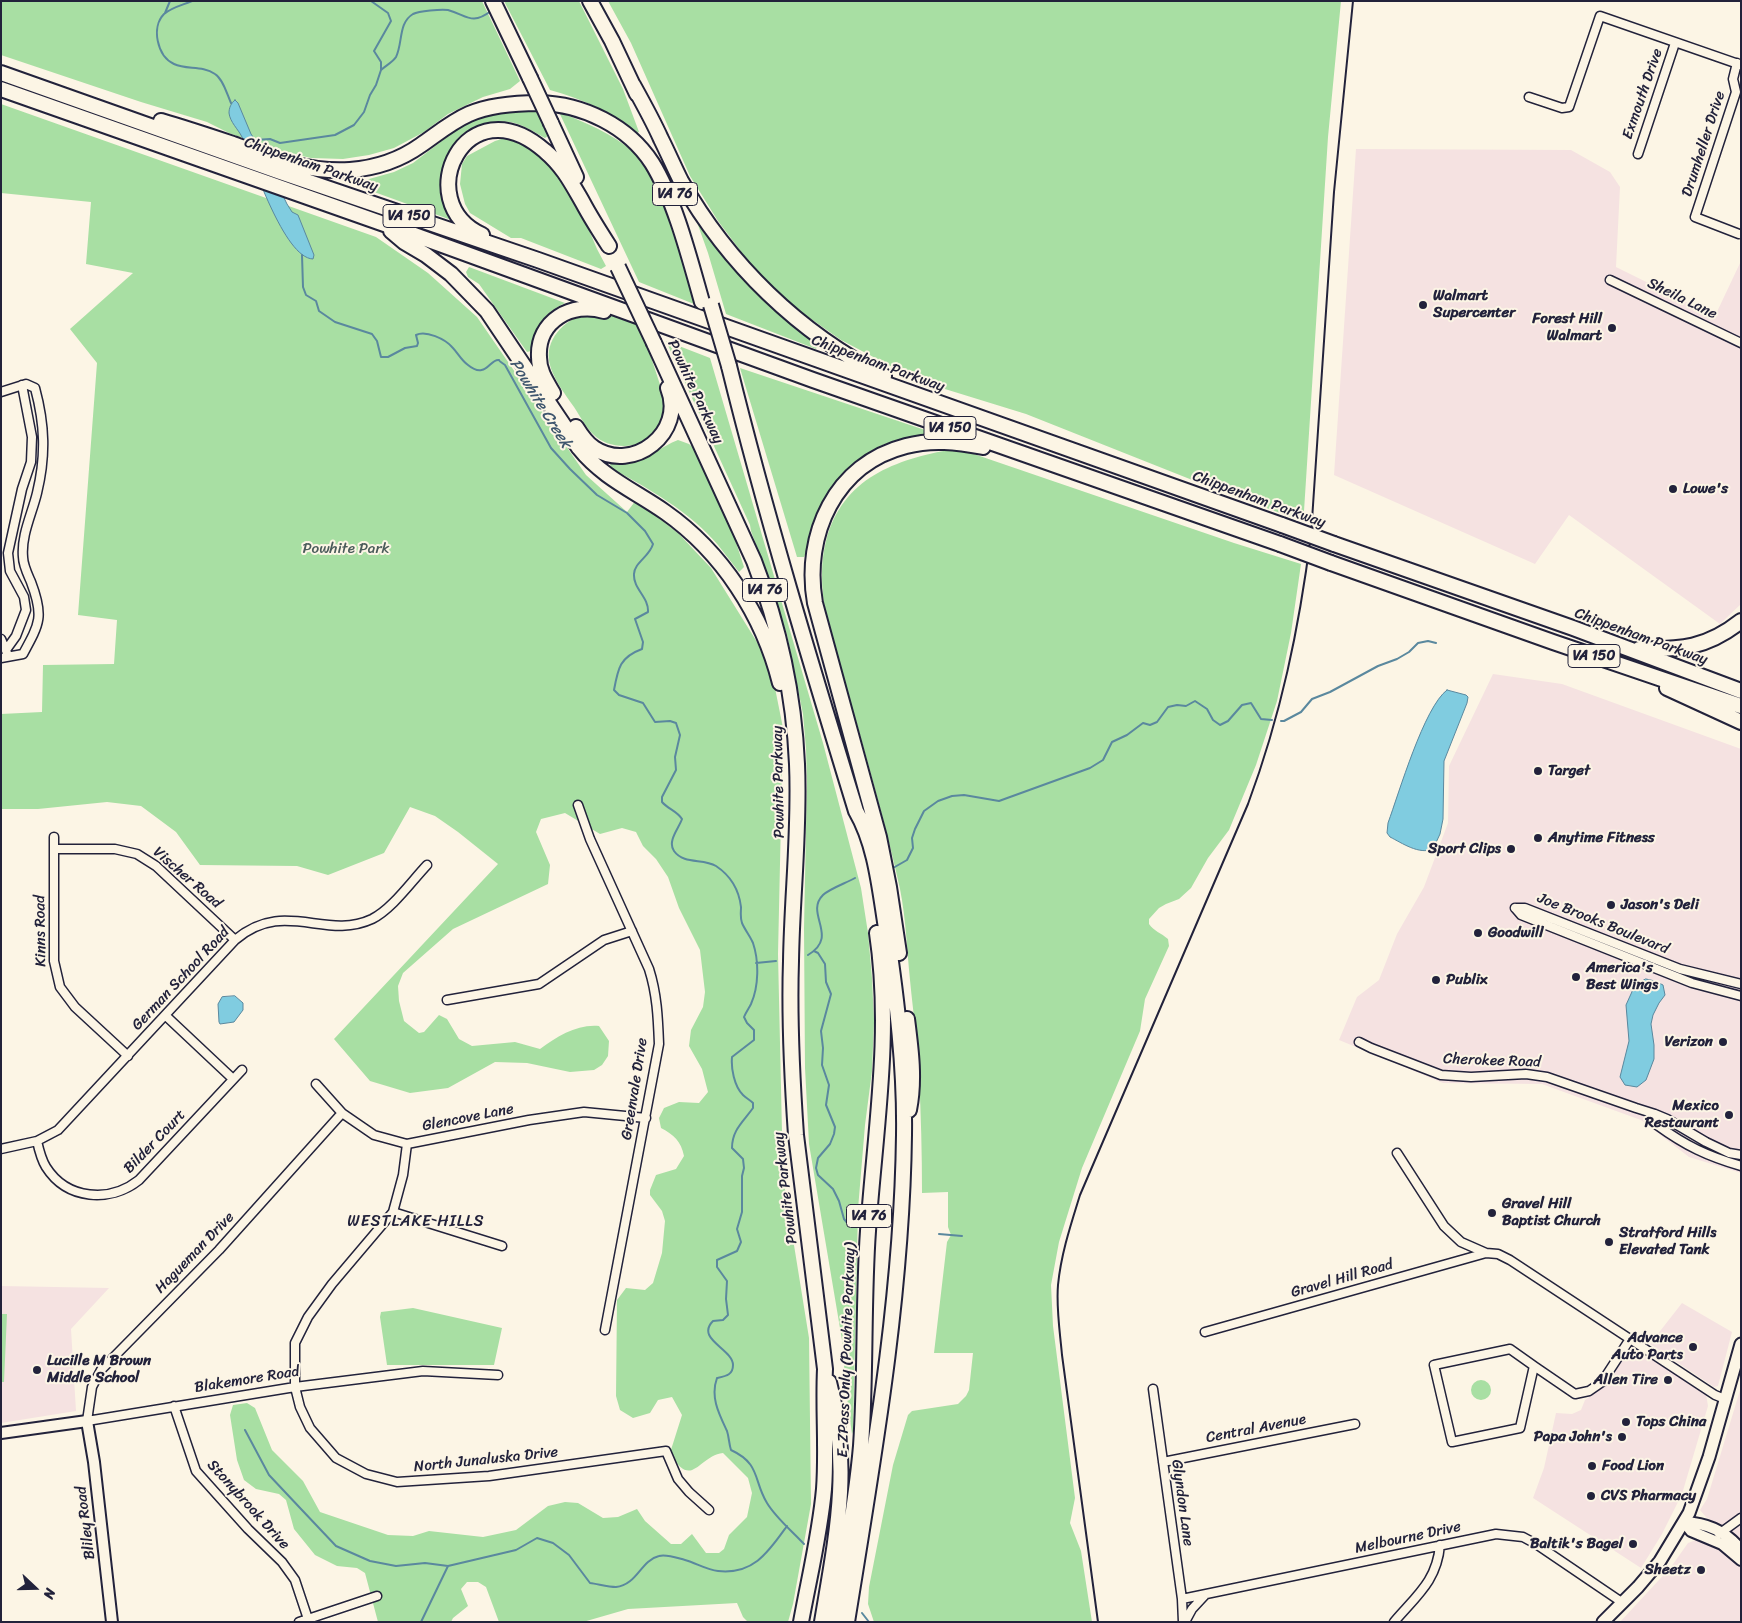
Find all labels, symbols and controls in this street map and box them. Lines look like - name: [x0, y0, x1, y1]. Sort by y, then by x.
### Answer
- street label: Exmouth Drive: [1619, 46, 1667, 142]
- street label: Drumheller Drive: [1678, 89, 1730, 199]
- street label: Chippenham Parkway: [242, 134, 380, 196]
- road number: VA 76: [652, 182, 698, 205]
- road number: VA 150: [383, 205, 435, 228]
- street label: Sheila Lane: [1644, 274, 1720, 324]
- place label: Walmart Supercenter: [1433, 287, 1515, 322]
- marker: Walmart Supercenter: [1417, 299, 1429, 311]
- place label: Forest Hill Walmart: [1532, 310, 1602, 345]
- marker: Forest Hill Walmart: [1606, 322, 1618, 334]
- street label: Chippenham Parkway: [809, 332, 947, 396]
- street label: Powhite Parkway: [663, 337, 727, 447]
- water label: Powhite Creek: [505, 356, 575, 452]
- road number: VA 150: [924, 416, 976, 439]
- street label: Chippenham Parkway: [1190, 468, 1328, 532]
- place label: Lowe's: [1683, 480, 1728, 498]
- marker: Lowe's: [1667, 483, 1679, 495]
- park label: Powhite Park: [302, 540, 390, 558]
- road number: VA 76: [742, 578, 788, 602]
- street label: Chippenham Parkway: [1572, 605, 1710, 669]
- road number: VA 150: [1568, 644, 1620, 668]
- street label: Powhite Parkway: [769, 726, 789, 838]
- place label: Target: [1548, 762, 1590, 780]
- marker: Target: [1532, 765, 1544, 777]
- place label: Anytime Fitness: [1548, 829, 1655, 847]
- marker: Anytime Fitness: [1532, 832, 1544, 844]
- place label: Sport Clips: [1428, 840, 1501, 858]
- street label: Vischer Road: [149, 843, 225, 913]
- marker: Sport Clips: [1505, 843, 1517, 855]
- street label: Joe Brooks Boulevard: [1535, 889, 1671, 959]
- street label: Kinns Road: [31, 895, 51, 967]
- place label: Jason's Deli: [1621, 896, 1699, 914]
- marker: Jason's Deli: [1605, 899, 1617, 911]
- street label: German School Road: [129, 924, 233, 1034]
- place label: Goodwill: [1488, 924, 1544, 942]
- marker: Goodwill: [1472, 927, 1484, 939]
- place label: America's Best Wings: [1586, 959, 1658, 994]
- place label: Publix: [1446, 971, 1487, 989]
- marker: America's Best Wings: [1570, 971, 1582, 983]
- marker: Publix: [1430, 974, 1442, 986]
- place label: Verizon: [1665, 1033, 1713, 1051]
- marker: Verizon: [1717, 1036, 1729, 1048]
- street label: Greenvale Drive: [618, 1037, 652, 1141]
- street label: Cherokee Road: [1443, 1050, 1541, 1072]
- place label: Mexico Restaurant: [1645, 1097, 1719, 1132]
- street label: Glencove Lane: [421, 1100, 515, 1136]
- street label: Bilder Court: [120, 1107, 190, 1177]
- marker: Mexico Restaurant: [1723, 1109, 1735, 1121]
- street label: Powhite Parkway: [770, 1131, 802, 1245]
- place label: Gravel Hill Baptist Church: [1502, 1195, 1601, 1230]
- road number: VA 76: [846, 1204, 892, 1228]
- marker: Gravel Hill Baptist Church: [1486, 1207, 1498, 1219]
- street label: Hagueman Drive: [152, 1209, 238, 1297]
- district label: WESTLAKE HILLS: [346, 1212, 486, 1232]
- place label: Stratford Hills Elevated Tank: [1619, 1224, 1716, 1259]
- marker: Stratford Hills Elevated Tank: [1603, 1236, 1615, 1248]
- street label: E-ZPass Only (Powhite Parkway): [834, 1242, 860, 1458]
- street label: Gravel Hill Road: [1289, 1256, 1395, 1302]
- place label: Advance Auto Parts: [1612, 1329, 1683, 1364]
- marker: Advance Auto Parts: [1687, 1341, 1699, 1353]
- place label: Lucille M Brown Middle School: [47, 1352, 151, 1387]
- street label: Blakemore Road: [193, 1363, 301, 1397]
- marker: Lucille M Brown Middle School: [31, 1364, 43, 1376]
- place label: Allen Tire: [1594, 1371, 1658, 1389]
- marker: Allen Tire: [1662, 1374, 1674, 1386]
- street label: Central Avenue: [1204, 1410, 1308, 1448]
- place label: Tops China: [1636, 1413, 1706, 1431]
- marker: Tops China: [1620, 1416, 1632, 1428]
- place label: Papa John's: [1534, 1428, 1612, 1446]
- marker: Papa John's: [1616, 1431, 1628, 1443]
- street label: North Junaluska Drive: [413, 1443, 559, 1477]
- street label: Stonybrook Drive: [203, 1456, 293, 1554]
- place label: Food Lion: [1602, 1457, 1664, 1475]
- street label: Glyndon Lane: [1167, 1459, 1197, 1547]
- marker: Food Lion: [1586, 1460, 1598, 1472]
- street label: Bliley Road: [73, 1485, 99, 1561]
- place label: CVS Pharmacy: [1601, 1487, 1696, 1505]
- marker: CVS Pharmacy: [1585, 1490, 1597, 1502]
- street label: Melbourne Drive: [1353, 1518, 1463, 1558]
- place label: Baltik's Bagel: [1530, 1535, 1623, 1553]
- marker: Baltik's Bagel: [1627, 1538, 1639, 1550]
- place label: Sheetz: [1645, 1561, 1691, 1579]
- north arrow: [10, 1563, 60, 1613]
- marker: Sheetz: [1695, 1564, 1707, 1576]
- text: N: [36, 1585, 63, 1603]

